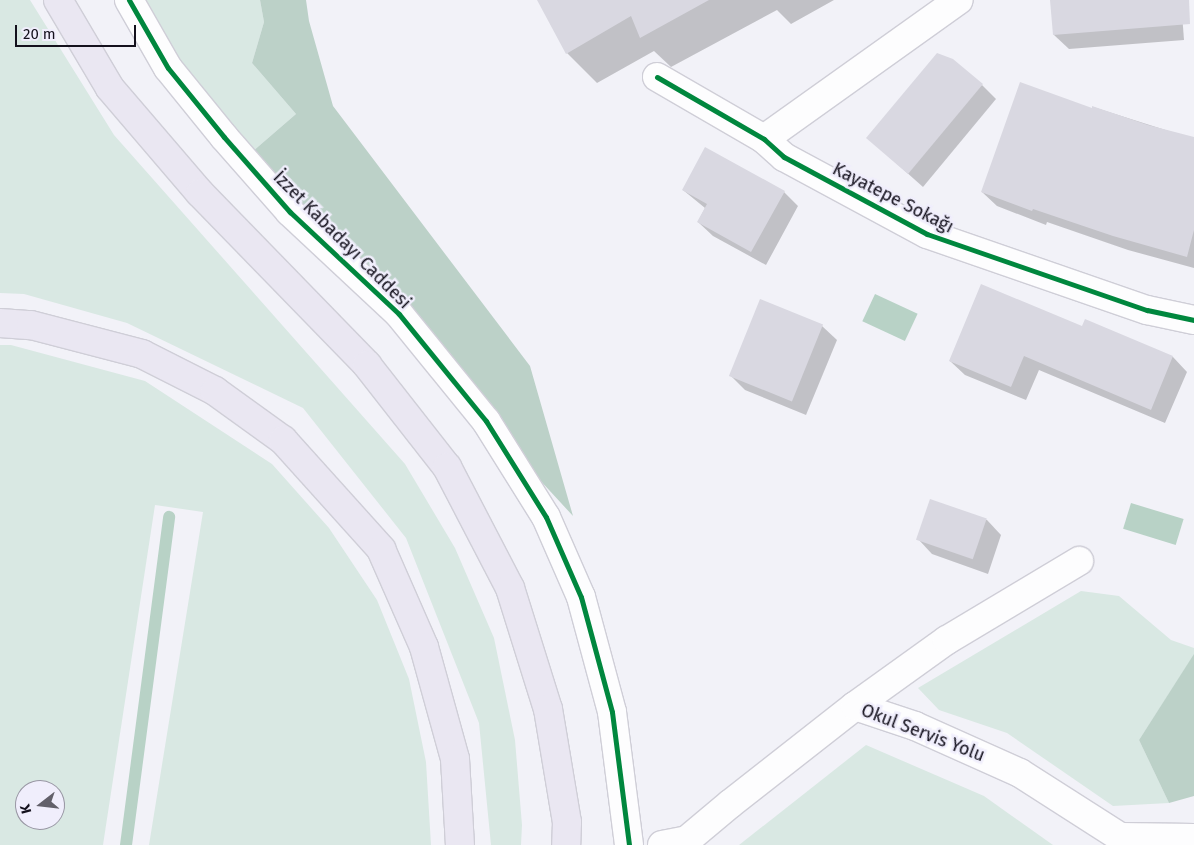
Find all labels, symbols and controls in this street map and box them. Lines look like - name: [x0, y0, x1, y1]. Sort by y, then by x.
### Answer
- scale bar: [18, 15, 139, 47]
- text: 20 m: [23, 25, 56, 43]
- street label: Kayatepe Sokağı: [829, 158, 957, 238]
- street label: İzzet Kabadayı Caddesi: [269, 167, 415, 313]
- street label: Okul Servis Yolu: [858, 699, 988, 767]
- north arrow: [15, 780, 65, 830]
- text: K: [17, 802, 35, 816]

